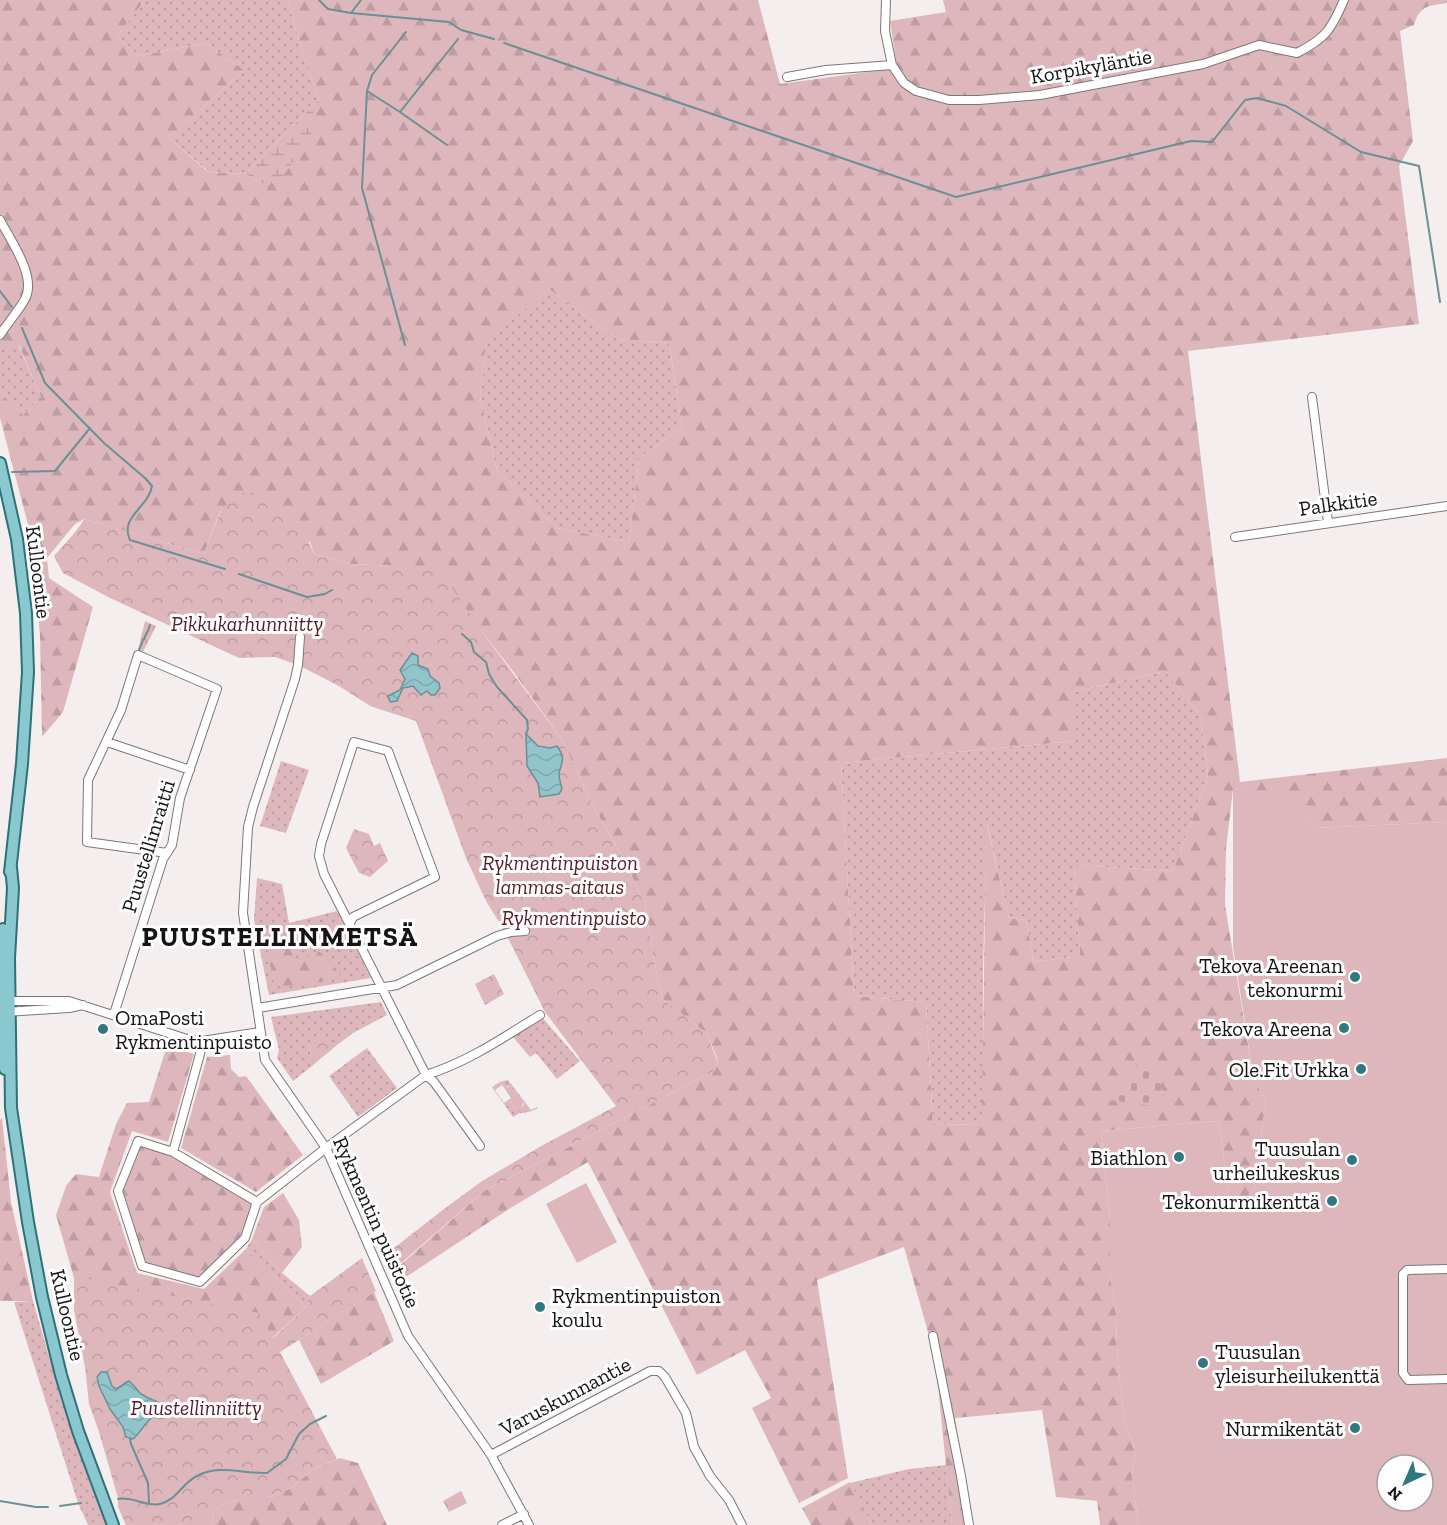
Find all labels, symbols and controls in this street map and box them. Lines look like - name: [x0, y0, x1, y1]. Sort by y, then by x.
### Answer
- street label: Korpikyläntie: [1028, 43, 1154, 89]
- street label: Palkkitie: [1297, 485, 1379, 521]
- street label: Kulloontie: [21, 524, 57, 620]
- park label: Pikkukarhunniitty: [171, 611, 323, 636]
- street label: Puustellinraitti: [116, 776, 180, 916]
- park label: Rykmentinpuiston lammas-aitaus: [482, 850, 638, 899]
- park label: Rykmentinpuisto: [501, 905, 647, 930]
- district label: PUUSTELLINMETSÄ: [141, 921, 419, 953]
- place label: Tekova Areenan tekonurmi: [1199, 953, 1343, 1002]
- marker: Tekova Areenan tekonurmi: [1348, 970, 1362, 984]
- place label: OmaPosti Rykmentinpuisto: [115, 1005, 272, 1054]
- place label: Tekova Areena: [1200, 1016, 1332, 1041]
- marker: Tekova Areena: [1337, 1021, 1351, 1035]
- marker: OmaPosti Rykmentinpuisto: [96, 1022, 110, 1036]
- place label: Ole.Fit Urkka: [1229, 1057, 1349, 1082]
- marker: Ole.Fit Urkka: [1354, 1062, 1368, 1076]
- street label: Rykmentin puistotie: [328, 1132, 426, 1312]
- place label: Tuusulan urheilukeskus: [1213, 1136, 1340, 1185]
- place label: Biathlon: [1090, 1145, 1167, 1170]
- marker: Biathlon: [1172, 1150, 1186, 1164]
- marker: Tuusulan urheilukeskus: [1345, 1153, 1359, 1167]
- place label: Tekonurmikenttä: [1162, 1189, 1320, 1214]
- marker: Tekonurmikenttä: [1325, 1194, 1339, 1208]
- street label: Kulloontie: [45, 1267, 91, 1363]
- place label: Rykmentinpuiston koulu: [552, 1283, 721, 1332]
- marker: Rykmentinpuiston koulu: [533, 1300, 547, 1314]
- place label: Tuusulan yleisurheilukenttä: [1215, 1339, 1380, 1388]
- street label: Varuskunnantie: [494, 1351, 635, 1441]
- marker: Tuusulan yleisurheilukenttä: [1196, 1356, 1210, 1370]
- park label: Puustellinniitty: [130, 1395, 262, 1420]
- place label: Nurmikentät: [1225, 1416, 1343, 1441]
- marker: Nurmikentät: [1348, 1421, 1362, 1435]
- north arrow: [1375, 1453, 1435, 1513]
- text: N: [1384, 1482, 1406, 1504]

